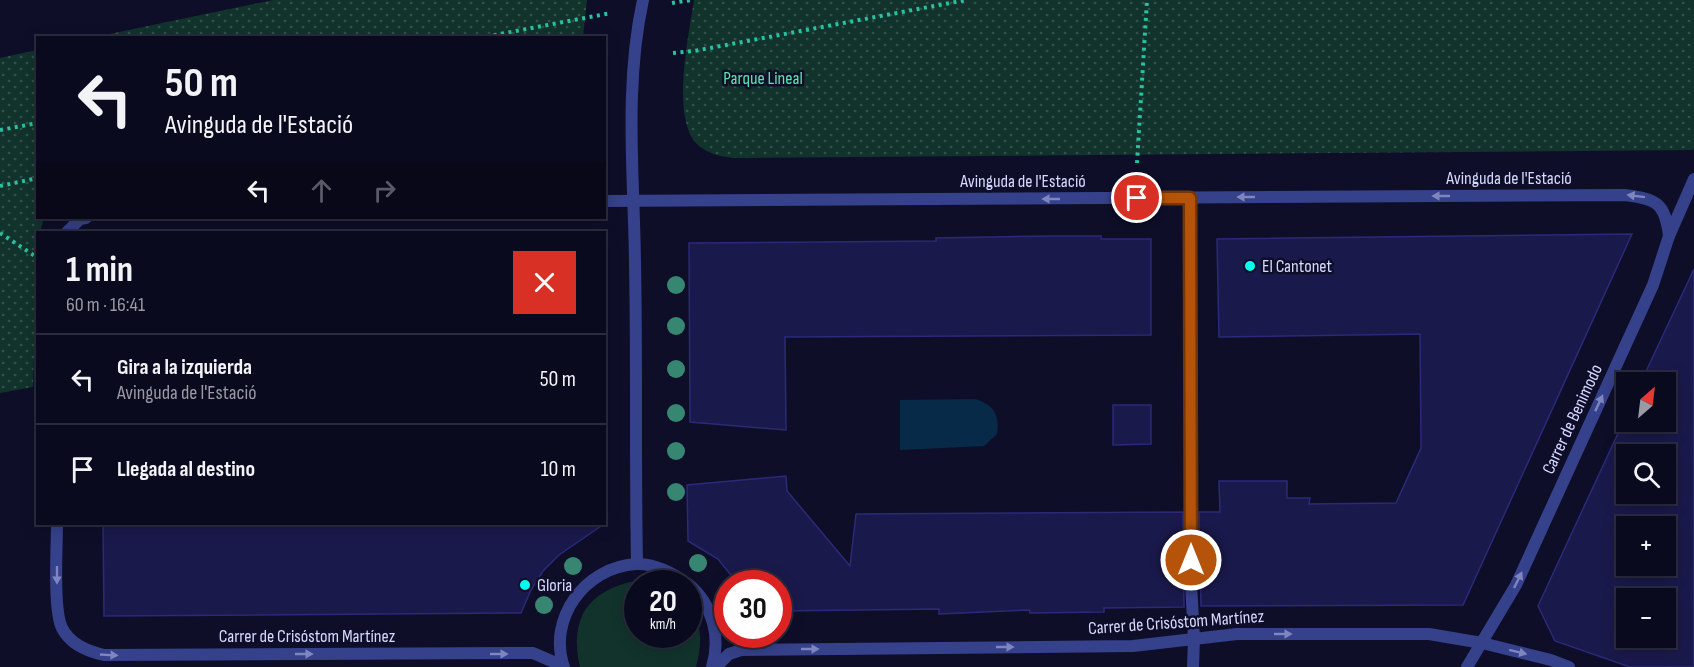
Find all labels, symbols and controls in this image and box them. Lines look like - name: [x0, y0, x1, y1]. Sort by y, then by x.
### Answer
- text: 50 m: [165, 58, 238, 109]
- icon: left: [66, 60, 144, 138]
- park label: Parque Lineal: [723, 68, 803, 89]
- text: Avinguda de l'Estació: [165, 109, 353, 141]
- street label: Avinguda de l'Estació: [1445, 168, 1572, 189]
- street label: Avinguda de l'Estació: [959, 171, 1086, 192]
- pin: [1111, 172, 1162, 223]
- icon: left: [242, 174, 275, 207]
- icon: ahead: [305, 174, 338, 207]
- icon: right: [368, 174, 401, 207]
- icon: arrive: [1120, 181, 1153, 214]
- one-way arrow: [1432, 191, 1451, 201]
- one-way arrow: [1237, 192, 1256, 202]
- one-way arrow: [1627, 192, 1646, 201]
- one-way arrow: [1042, 194, 1061, 204]
- text: 1 min: [66, 249, 133, 292]
- button: close: [513, 251, 576, 314]
- place label: El Cantonet: [1262, 256, 1333, 277]
- marker: El Cantonet: [1243, 259, 1257, 273]
- text: 60 m · 16:41: [66, 293, 145, 317]
- text: Gira a la izquierda: [117, 354, 252, 381]
- street label: Carrer de Benimodo: [1538, 361, 1607, 477]
- icon: left: [66, 363, 99, 396]
- text: 50 m: [540, 366, 576, 393]
- north arrow: [1616, 372, 1676, 432]
- map controls: [1616, 372, 1676, 648]
- text: Avinguda de l'Estació: [117, 381, 256, 405]
- one-way arrow: [1595, 395, 1604, 412]
- button: search: [1616, 444, 1676, 504]
- icon: arrive: [66, 453, 99, 486]
- text: Llegada al destino: [117, 456, 255, 483]
- text: 10 m: [541, 456, 576, 483]
- button: +: [1616, 516, 1676, 576]
- position arrow: [1159, 528, 1223, 592]
- one-way arrow: [52, 566, 62, 585]
- speed limit sign: 30: [714, 570, 792, 648]
- one-way arrow: [1514, 572, 1523, 589]
- place label: Gloria: [537, 575, 572, 596]
- marker: Gloria: [518, 578, 532, 592]
- text: 20: [649, 584, 677, 620]
- button: −: [1616, 588, 1676, 648]
- street label: Carrer de Crisóstom Martínez: [1087, 606, 1265, 639]
- text: km/h: [650, 615, 676, 634]
- street label: Carrer de Crisóstom Martínez: [219, 626, 396, 647]
- one-way arrow: [1274, 629, 1293, 639]
- one-way arrow: [996, 642, 1015, 652]
- one-way arrow: [801, 644, 820, 654]
- one-way arrow: [1510, 648, 1528, 657]
- one-way arrow: [489, 649, 508, 659]
- one-way arrow: [99, 650, 118, 659]
- one-way arrow: [294, 650, 313, 659]

